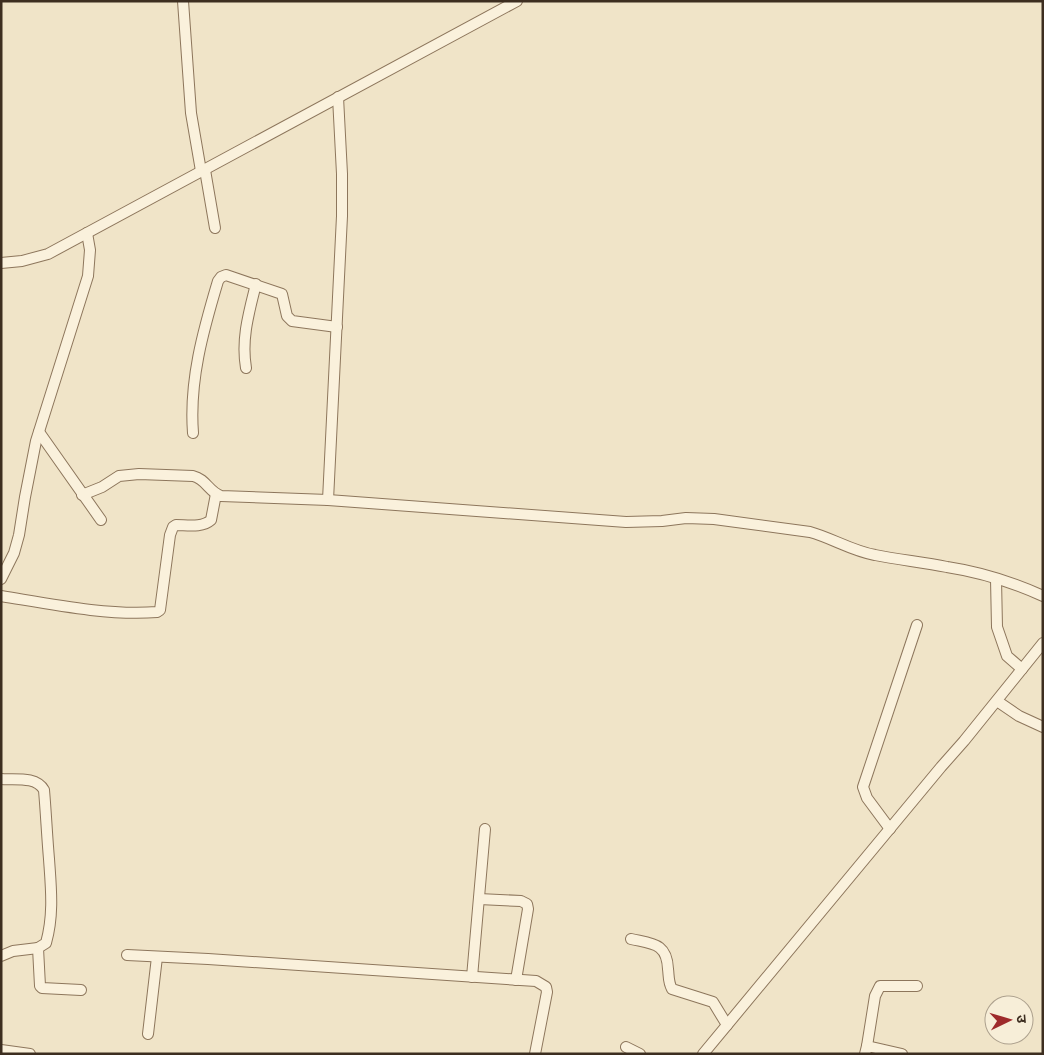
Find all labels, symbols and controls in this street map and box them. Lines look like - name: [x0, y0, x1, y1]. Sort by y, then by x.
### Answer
- north arrow: [984, 995, 1034, 1045]
- text: उ: [1013, 1014, 1031, 1025]

